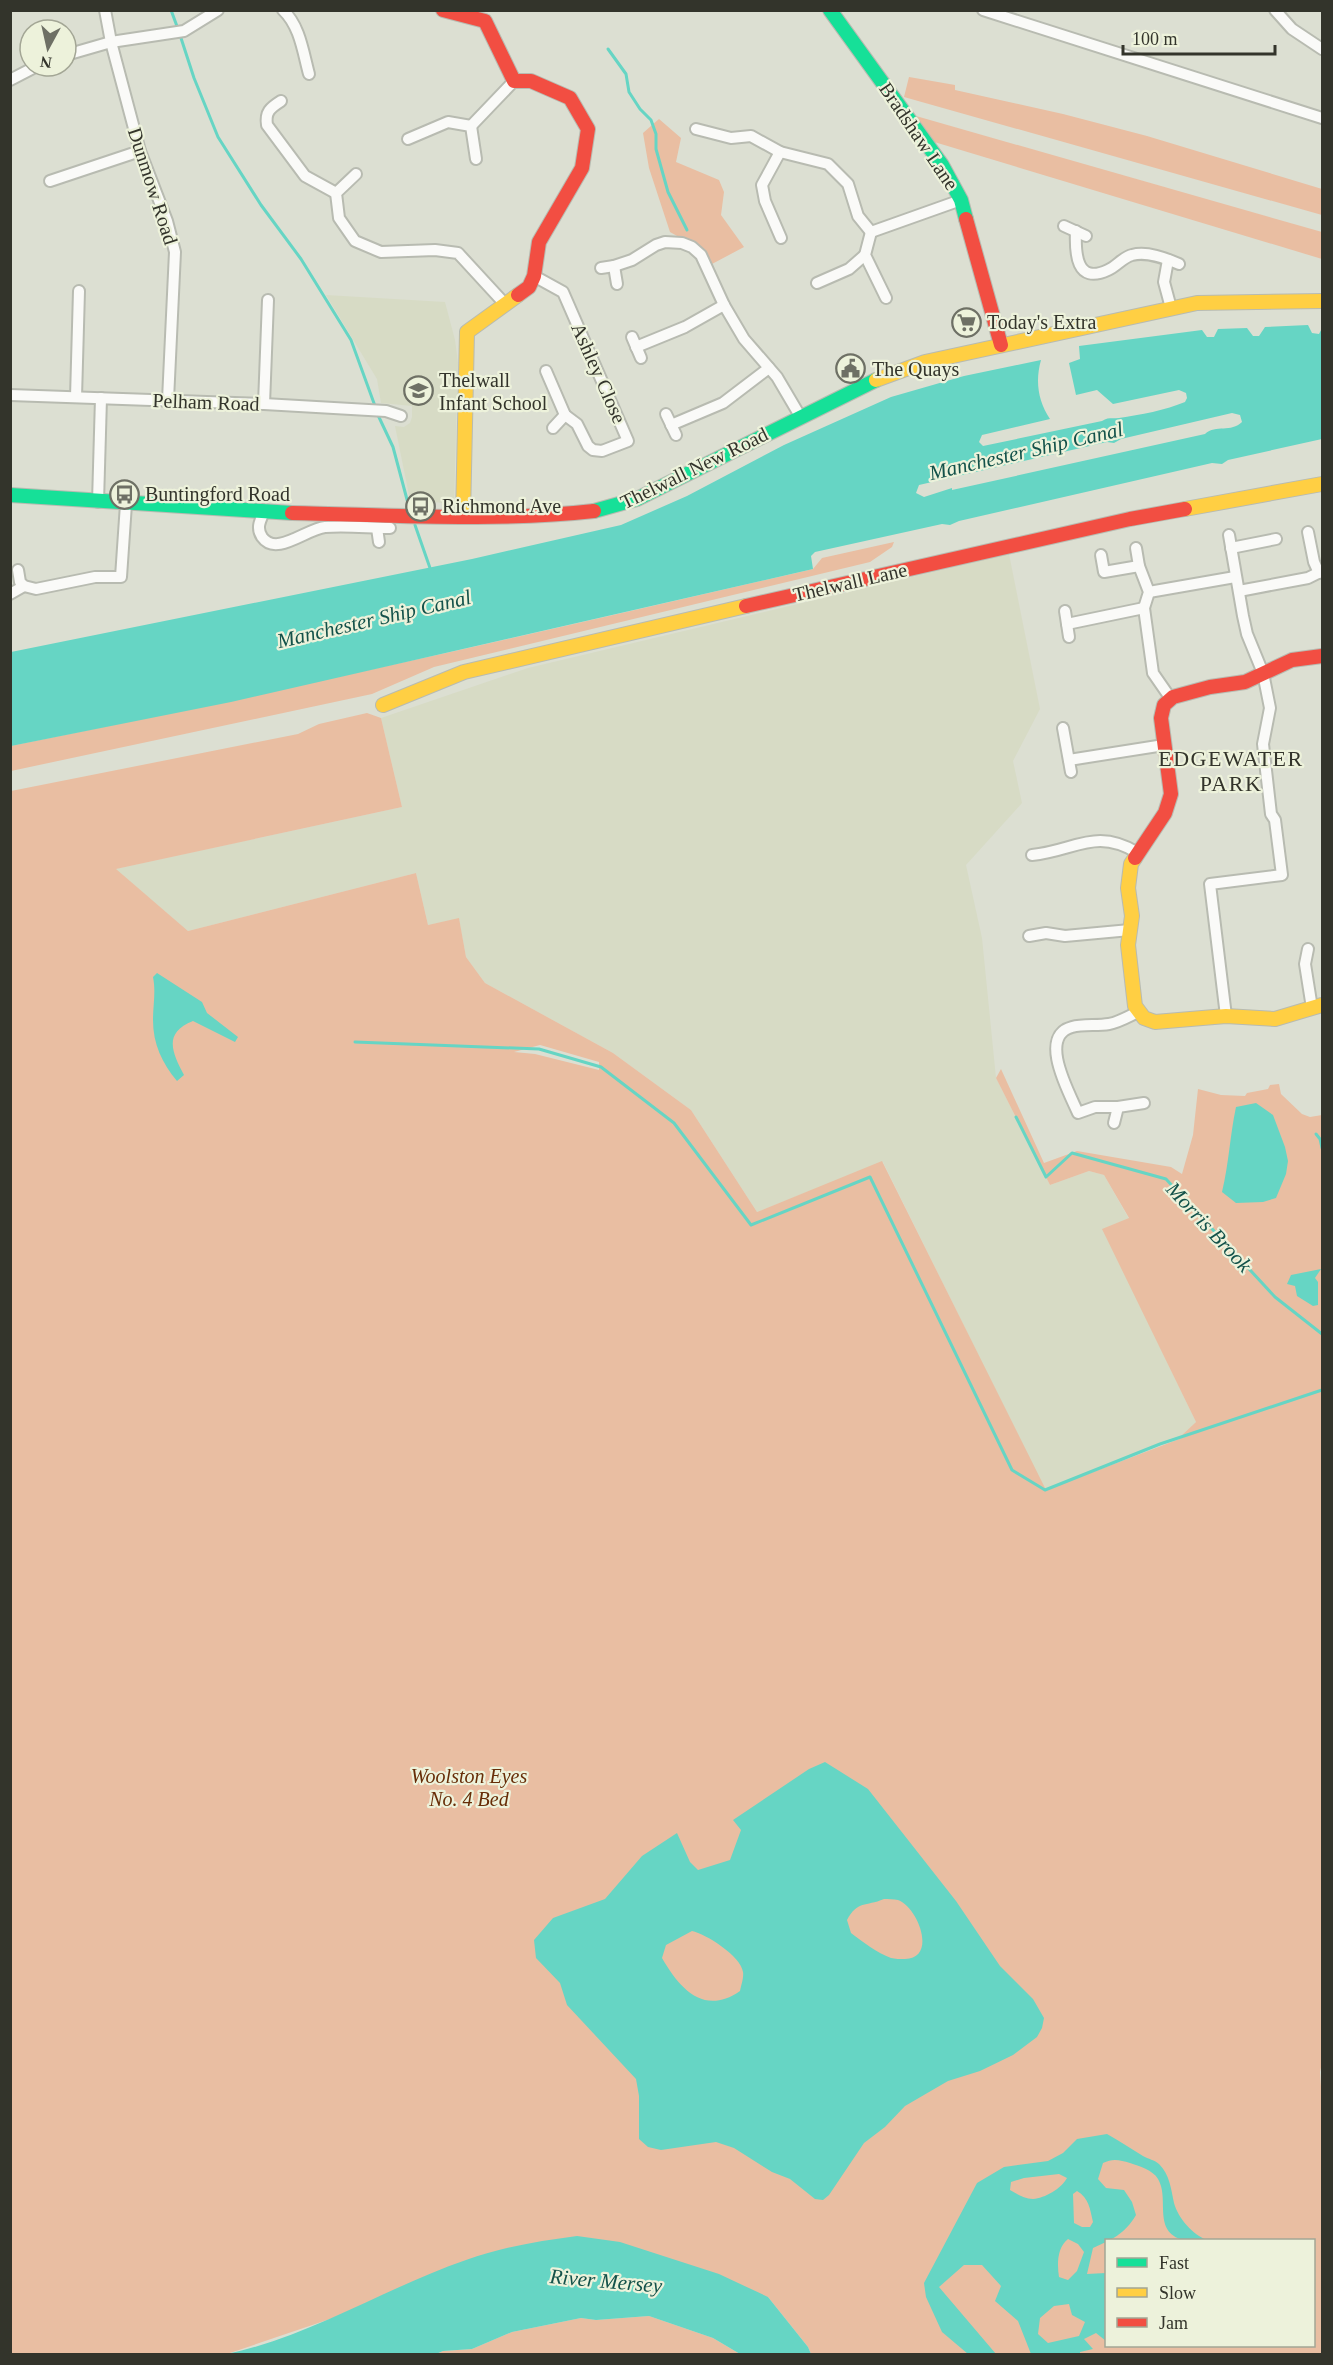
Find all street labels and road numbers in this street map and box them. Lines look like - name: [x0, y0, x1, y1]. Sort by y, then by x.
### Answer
- street label: Bradshaw Lane: [875, 78, 963, 194]
- street label: Dunmow Road: [124, 125, 182, 247]
- street label: Ashley Close: [566, 320, 631, 427]
- street label: Pelham Road: [152, 389, 260, 415]
- street label: Thelwall New Road: [617, 423, 771, 513]
- street label: Thelwall Lane: [791, 558, 909, 606]

